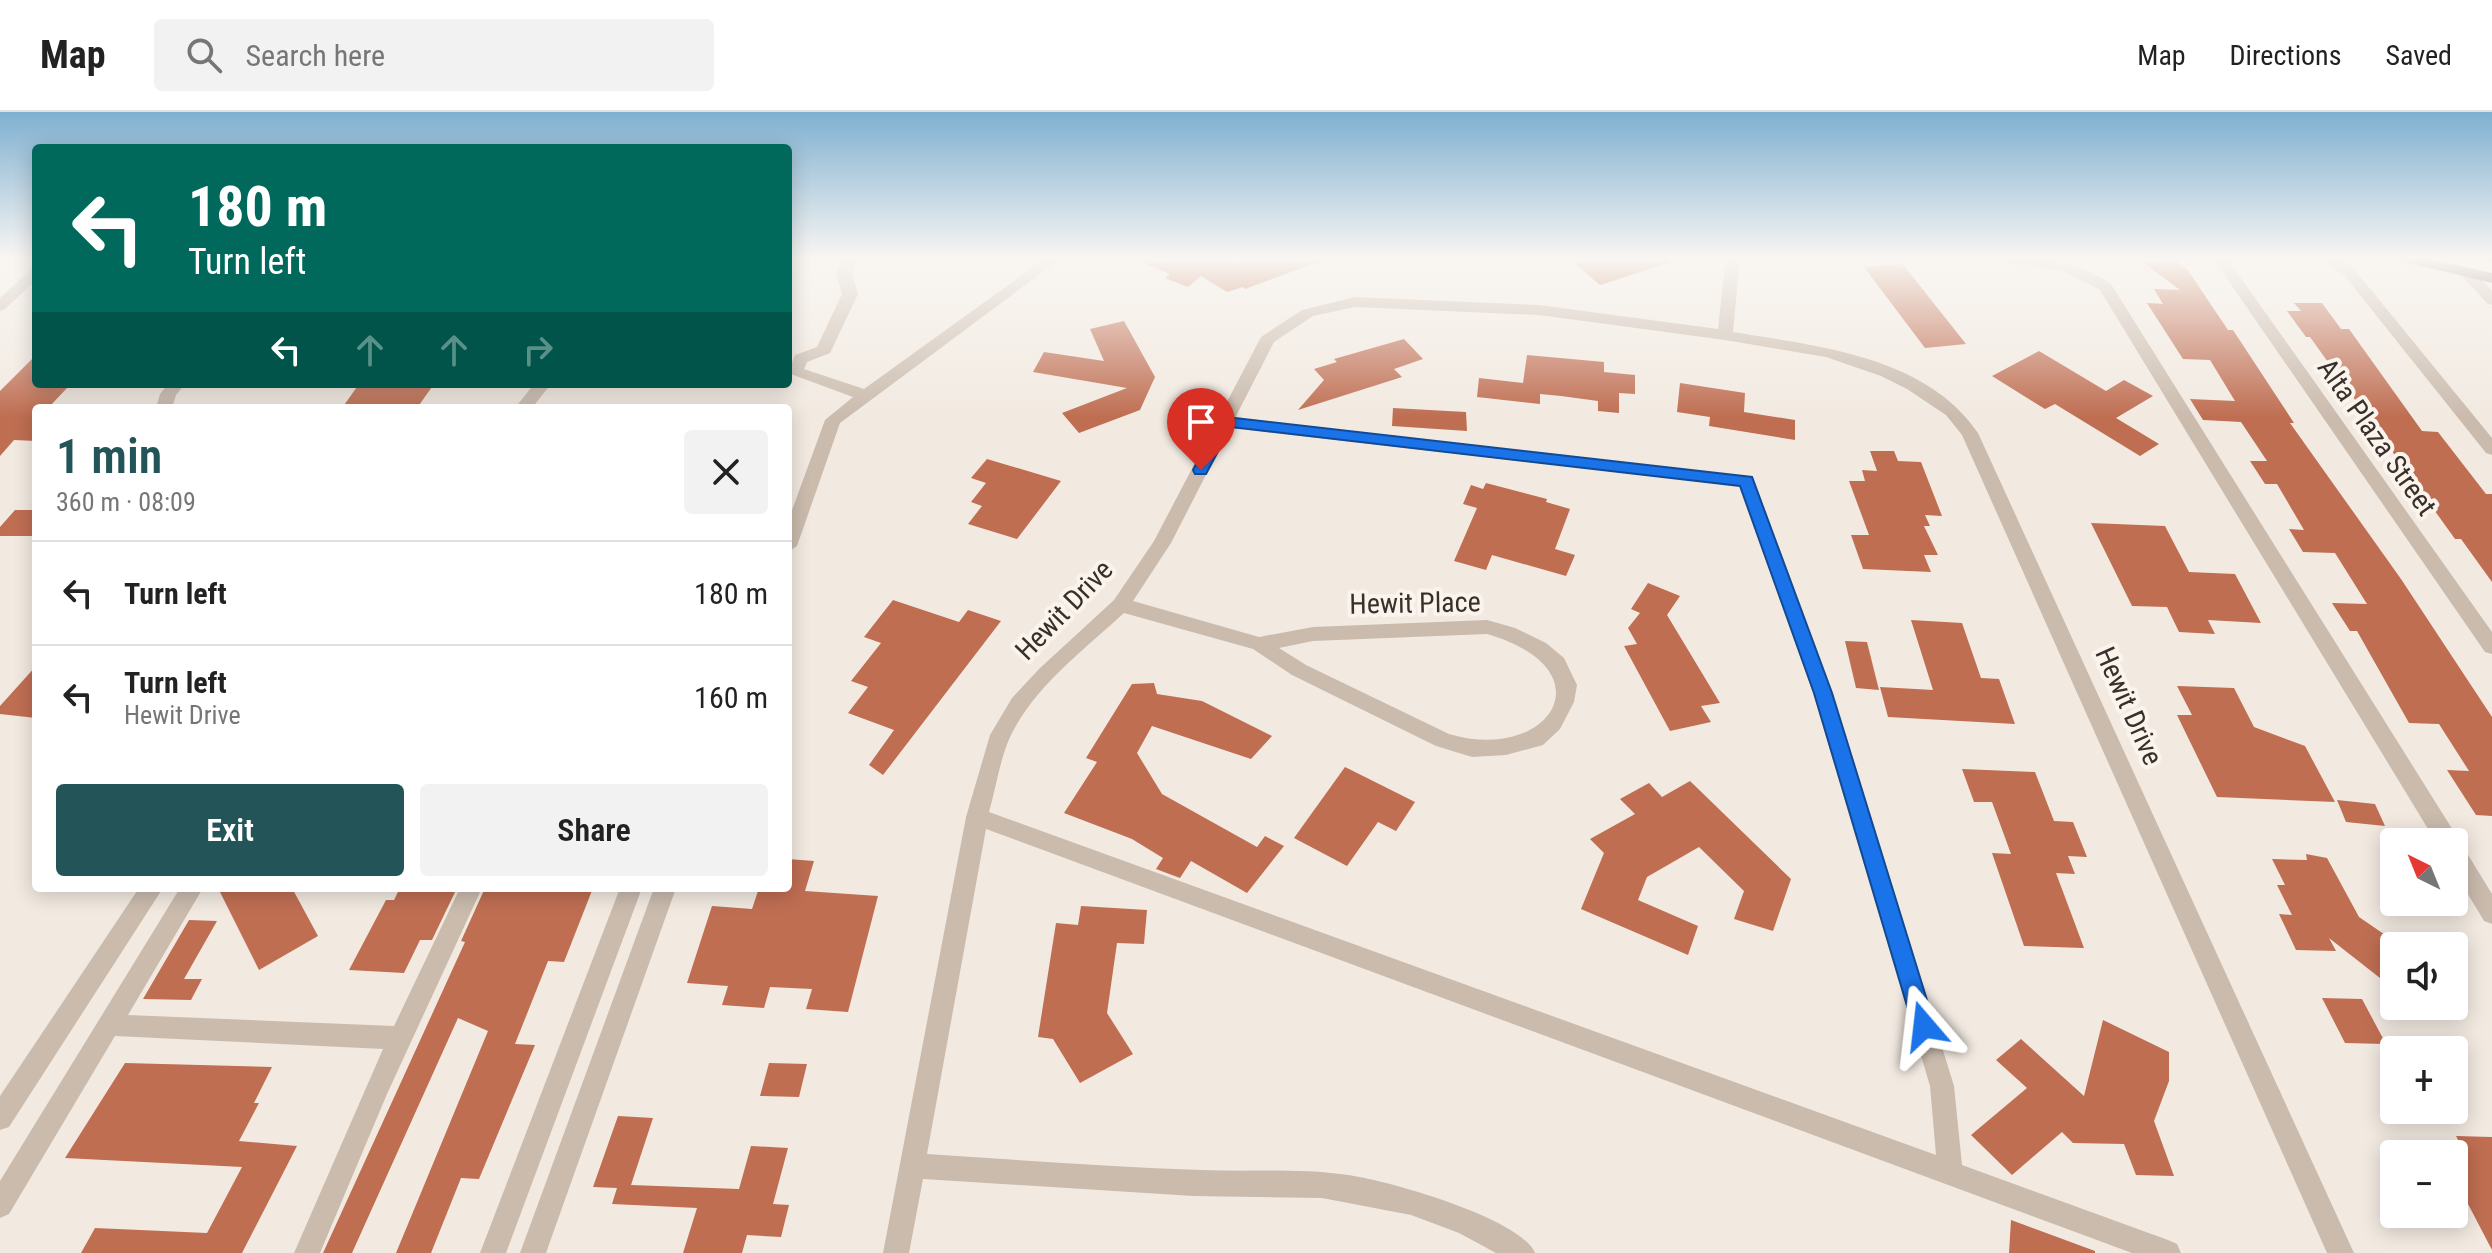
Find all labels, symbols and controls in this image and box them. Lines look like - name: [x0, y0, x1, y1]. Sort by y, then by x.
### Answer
- search box: [154, 19, 714, 91]
- text: Map: [40, 33, 106, 77]
- icon: search: [182, 33, 226, 77]
- text: Search here: [246, 38, 385, 73]
- text: Map: [2137, 39, 2186, 72]
- text: Directions: [2230, 39, 2341, 72]
- text: Saved: [2385, 39, 2452, 72]
- text: 180 m: [188, 174, 327, 240]
- icon: left: [56, 176, 160, 280]
- text: Turn left: [188, 241, 306, 283]
- icon: left: [264, 328, 308, 372]
- icon: ahead: [348, 328, 392, 372]
- icon: ahead: [432, 328, 476, 372]
- icon: right: [516, 328, 560, 372]
- street label: Alta Plaza Street: [2311, 352, 2443, 522]
- pin: [1167, 388, 1235, 470]
- icon: arrive: [1179, 400, 1223, 444]
- text: 1 min: [56, 428, 162, 485]
- button: close: [684, 430, 768, 514]
- text: 360 m · 08:09: [56, 487, 196, 517]
- street label: Hewit Drive: [1008, 553, 1120, 667]
- icon: left: [56, 571, 100, 615]
- text: Turn left: [124, 576, 227, 611]
- text: 180 m: [694, 576, 768, 611]
- street label: Hewit Place: [1349, 585, 1481, 621]
- street label: Hewit Drive: [2088, 642, 2170, 770]
- text: Turn left: [124, 665, 227, 700]
- icon: left: [56, 675, 100, 719]
- text: 160 m: [694, 680, 768, 715]
- text: Hewit Drive: [124, 700, 241, 730]
- button: Exit: [56, 784, 404, 876]
- button: Share: [420, 784, 768, 876]
- north arrow: [2380, 828, 2468, 916]
- map controls: [2380, 828, 2468, 1228]
- button: sound: [2380, 932, 2468, 1020]
- position arrow: [1882, 984, 1966, 1068]
- button: +: [2380, 1036, 2468, 1124]
- button: −: [2380, 1140, 2468, 1228]

